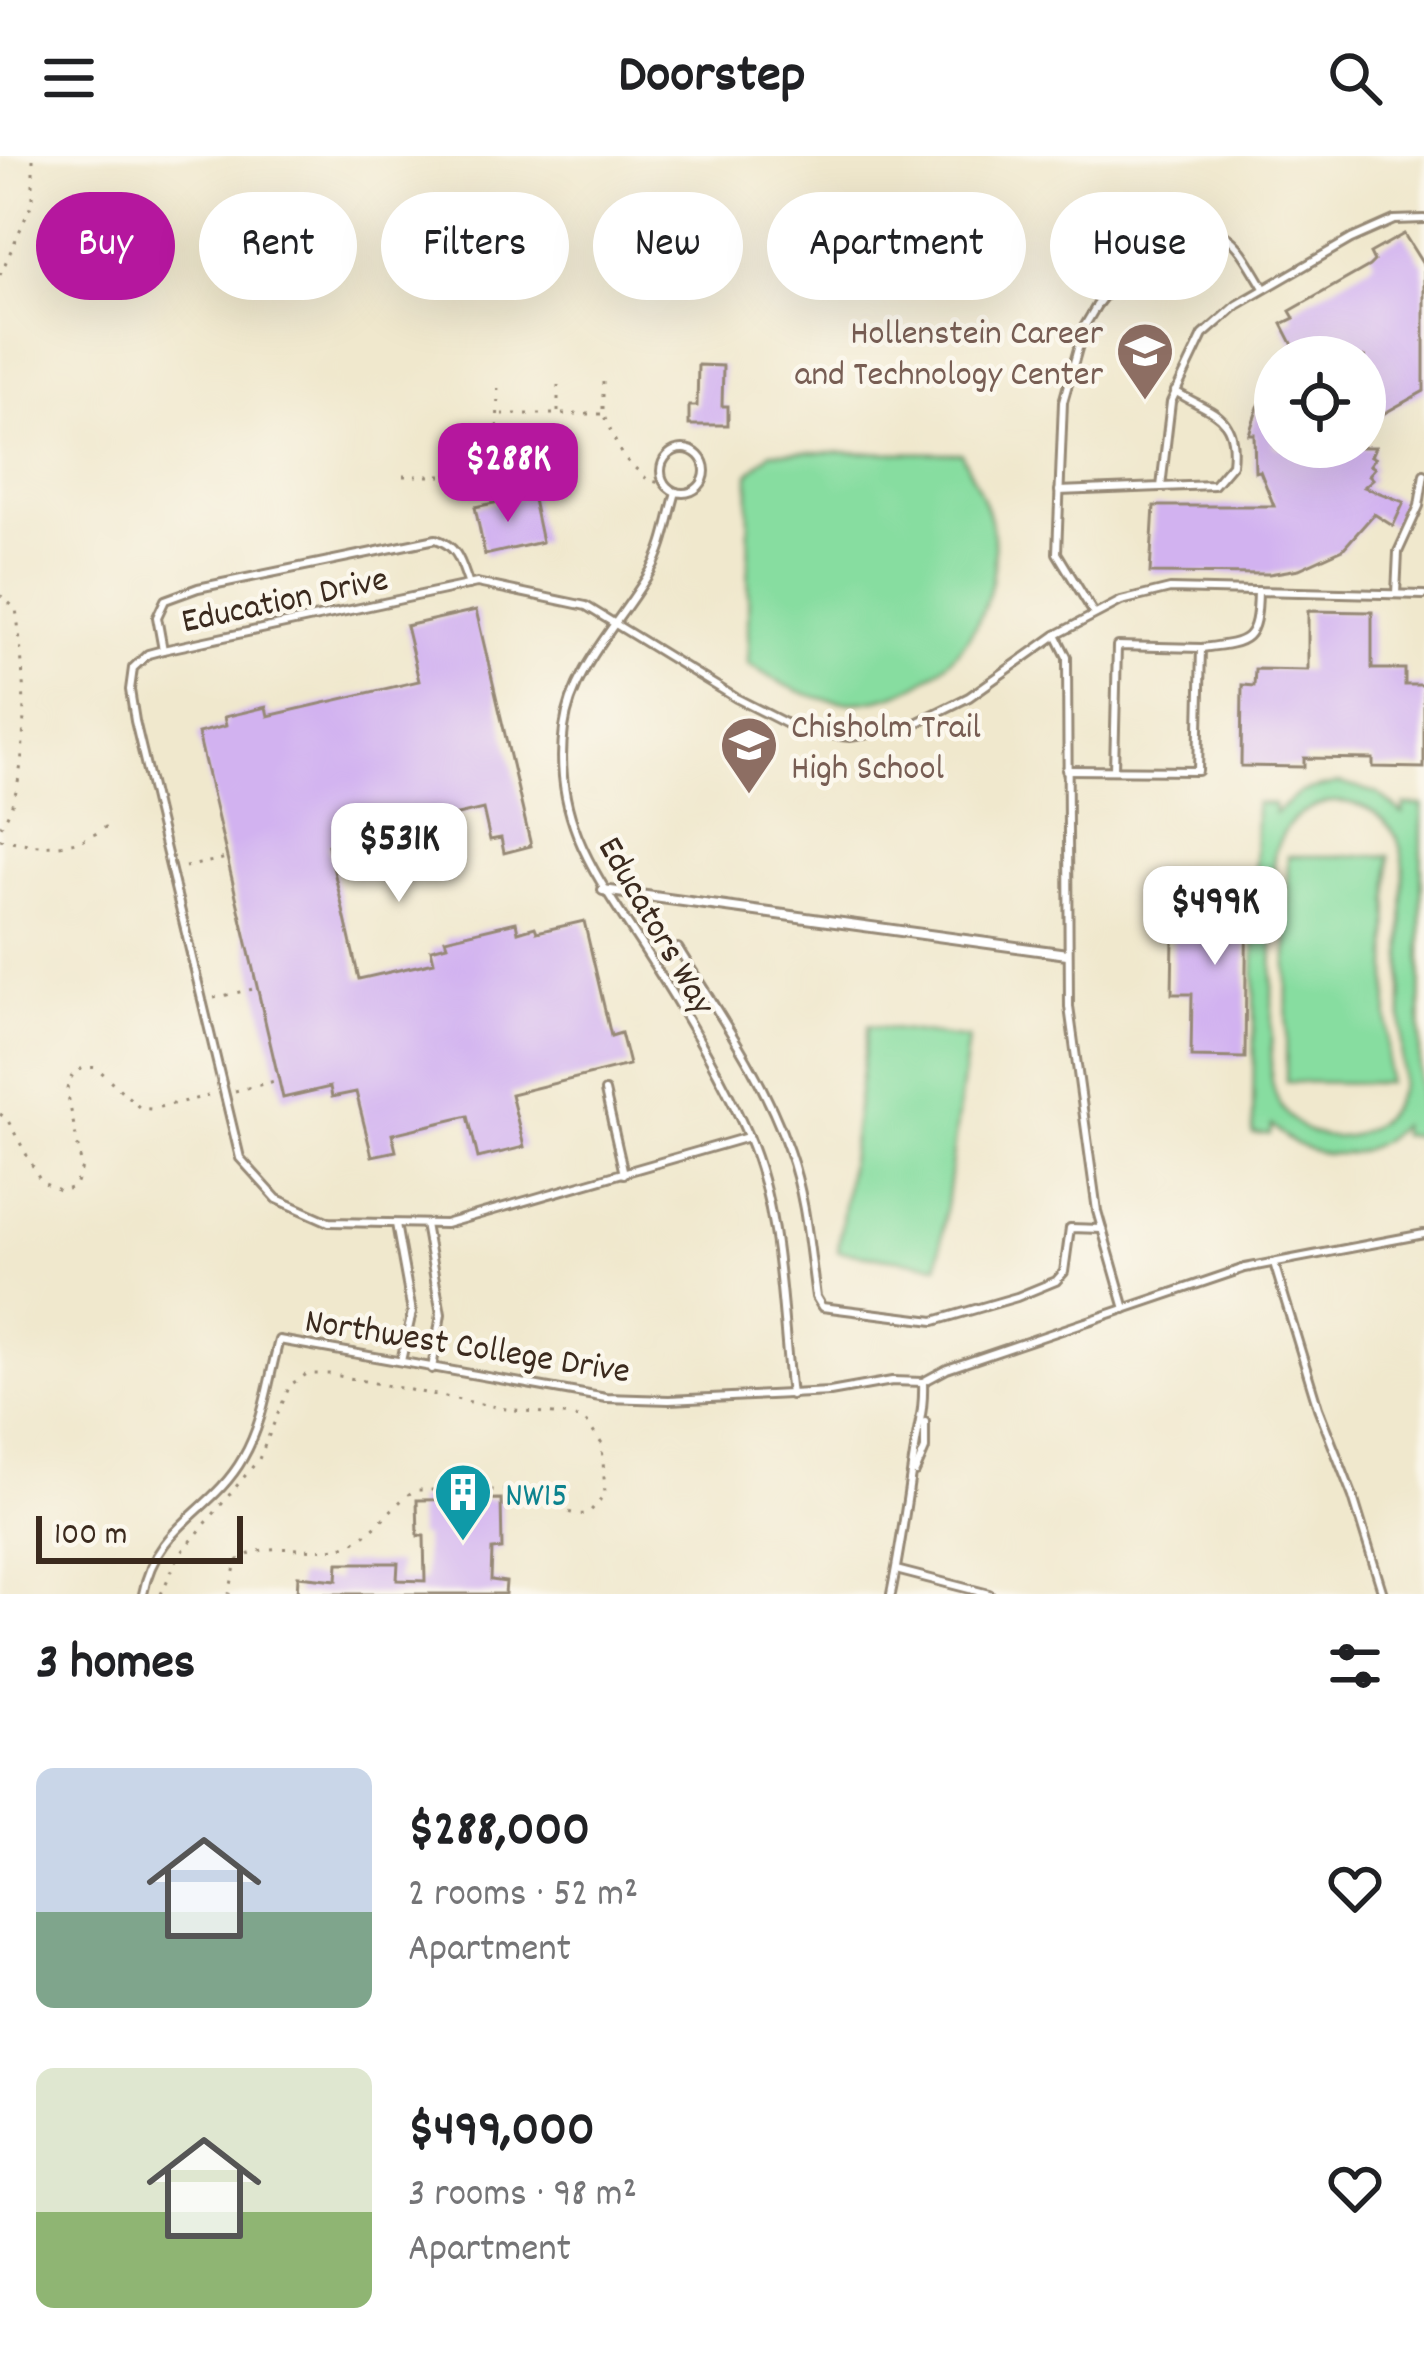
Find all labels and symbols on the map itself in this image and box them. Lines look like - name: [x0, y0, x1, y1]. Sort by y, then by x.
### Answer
- place label: Hollenstein Career and Technology Center: [795, 310, 1104, 403]
- school or university icon: Hollenstein Career and Technology Center: [1114, 320, 1176, 402]
- pin: $288K: [424, 423, 592, 525]
- street label: Education Drive: [177, 556, 393, 650]
- place label: Chisholm Trail High School: [791, 704, 981, 797]
- school or university icon: Chisholm Trail High School: [718, 714, 780, 796]
- pin: $531K: [315, 803, 483, 905]
- street label: Educators Way: [582, 828, 727, 1027]
- pin: $499K: [1131, 866, 1299, 968]
- street label: Northwest College Drive: [301, 1298, 633, 1400]
- building icon: NW15: [432, 1461, 494, 1543]
- place label: NW15: [505, 1472, 568, 1524]
- scale bar: [36, 1510, 243, 1563]

